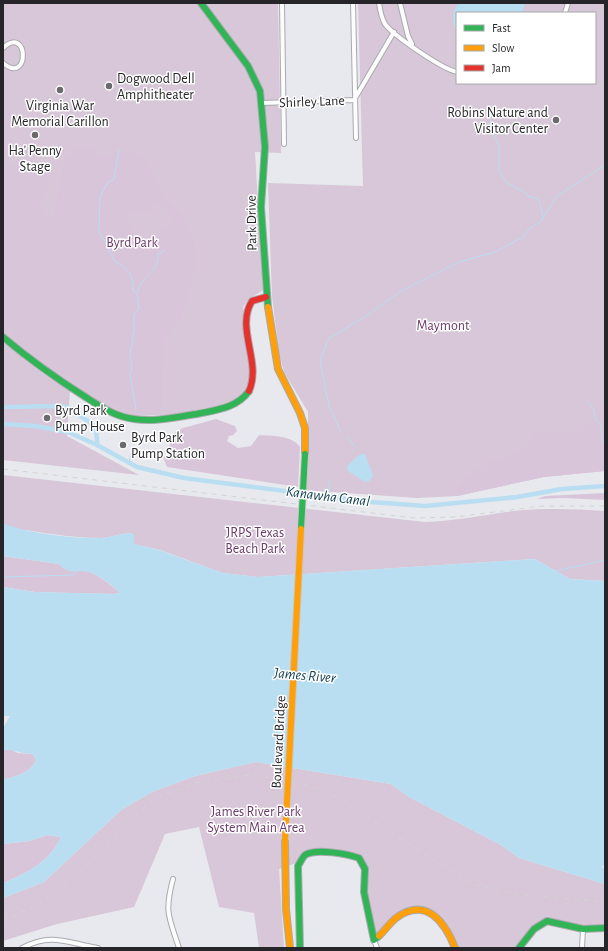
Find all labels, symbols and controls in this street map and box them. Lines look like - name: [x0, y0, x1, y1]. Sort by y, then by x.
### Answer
- legend: [456, 12, 596, 84]
- text: Fast: [492, 22, 511, 34]
- text: Slow: [492, 42, 514, 54]
- text: Jam: [492, 62, 511, 74]
- place label: Dogwood Dell Amphitheater: [117, 72, 195, 102]
- marker: Dogwood Dell Amphitheater: [104, 81, 114, 91]
- marker: Virginia War Memorial Carillon: [55, 85, 65, 95]
- street label: Shirley Lane: [279, 94, 345, 110]
- place label: Virginia War Memorial Carillon: [11, 99, 109, 129]
- place label: Robins Nature and Visitor Center: [447, 106, 548, 136]
- marker: Robins Nature and Visitor Center: [551, 115, 561, 125]
- marker: Ha' Penny Stage: [30, 130, 40, 140]
- place label: Ha' Penny Stage: [8, 144, 62, 174]
- street label: Park Drive: [245, 195, 259, 251]
- park label: Byrd Park: [106, 236, 158, 250]
- park label: Maymont: [417, 319, 470, 333]
- place label: Byrd Park Pump House: [55, 404, 125, 434]
- marker: Byrd Park Pump House: [42, 413, 52, 423]
- place label: Byrd Park Pump Station: [131, 431, 205, 461]
- marker: Byrd Park Pump Station: [118, 440, 128, 450]
- water label: Kanawha Canal: [285, 484, 371, 509]
- park label: JRPS Texas Beach Park: [225, 526, 285, 556]
- water label: James River: [273, 665, 337, 686]
- street label: Boulevard Bridge: [270, 695, 288, 789]
- park label: James River Park System Main Area: [207, 805, 305, 835]

